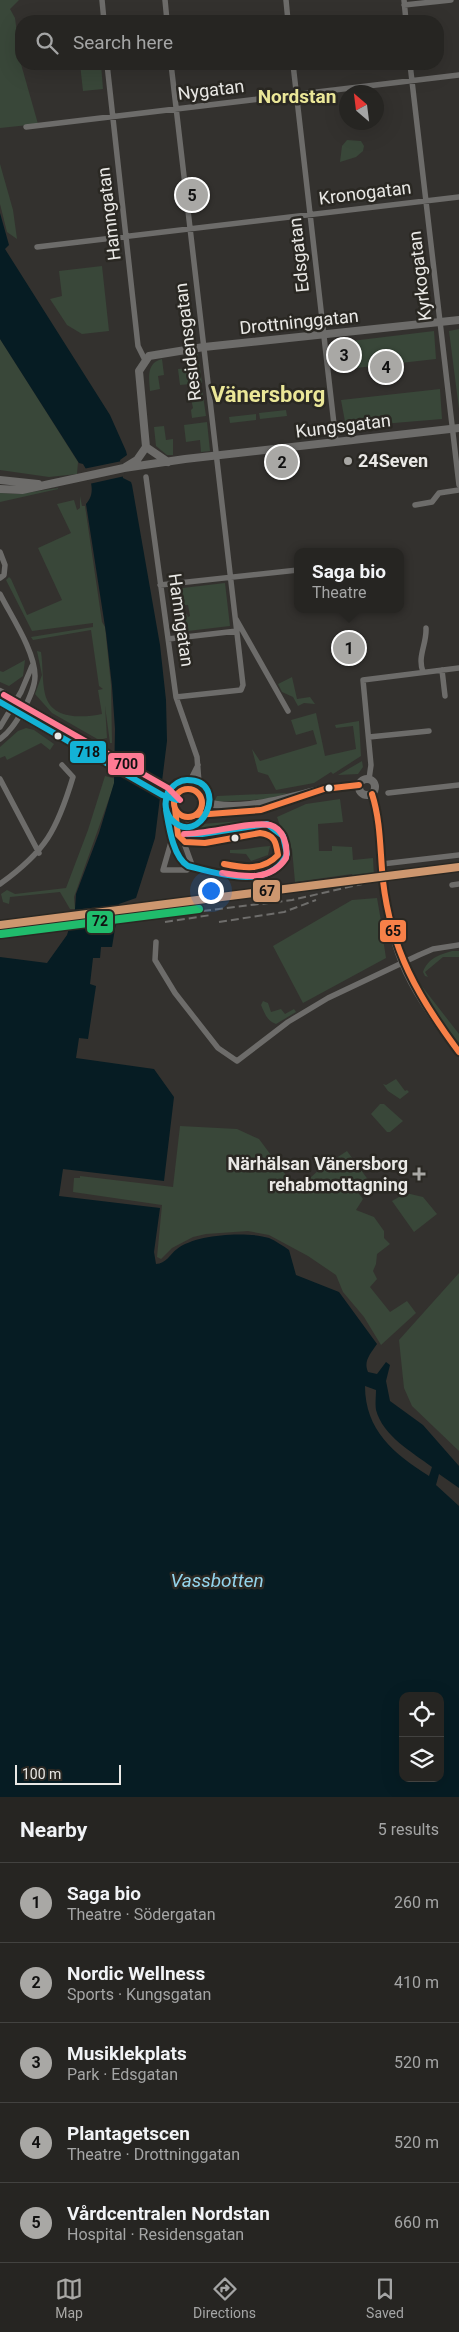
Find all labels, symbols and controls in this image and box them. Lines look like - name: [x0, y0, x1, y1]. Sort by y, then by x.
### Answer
- search box: [15, 15, 444, 70]
- icon: search: [33, 29, 61, 57]
- text: Search here: [73, 31, 173, 54]
- street label: Nygatan: [177, 75, 245, 104]
- district label: Nordstan: [258, 85, 336, 108]
- north arrow: [339, 85, 384, 130]
- street label: Hamngatan: [92, 166, 125, 262]
- pin: 5: [176, 176, 208, 214]
- street label: Kronogatan: [317, 176, 412, 209]
- street label: Edsgatan: [284, 217, 313, 293]
- street label: Kyrkogatan: [404, 230, 435, 322]
- street label: Residensgatan: [170, 282, 205, 402]
- street label: Drottninggatan: [238, 305, 360, 338]
- pin: 3: [328, 336, 360, 374]
- pin: 4: [370, 348, 402, 386]
- district label: Vänersborg: [211, 382, 325, 407]
- street label: Kungsgatan: [294, 409, 392, 442]
- pin: 2: [266, 443, 298, 481]
- place label: 24Seven: [358, 450, 428, 471]
- marker: 24Seven: [342, 455, 354, 467]
- popup: [294, 548, 404, 613]
- text: Saga bio: [312, 560, 386, 583]
- street label: Hamngatan: [165, 572, 198, 668]
- text: Theatre: [312, 583, 367, 602]
- pin: 1: [333, 629, 365, 667]
- unlabelled marker: [53, 731, 63, 741]
- line badge: 718: [69, 740, 107, 764]
- text: 718: [76, 744, 100, 760]
- line badge: 700: [107, 752, 145, 776]
- text: 700: [114, 756, 138, 772]
- unlabelled marker: [324, 783, 334, 793]
- unlabelled marker: [230, 833, 240, 843]
- your location: [198, 878, 224, 904]
- line badge: 67: [252, 879, 281, 903]
- text: 67: [259, 883, 275, 899]
- line badge: 72: [86, 910, 114, 934]
- text: 72: [92, 913, 108, 929]
- line badge: 65: [379, 919, 407, 943]
- text: 65: [385, 923, 401, 939]
- place label: Närhälsan Vänersborg rehabmottagning: [228, 1153, 408, 1195]
- marker: Närhälsan Vänersborg rehabmottagning: [412, 1167, 426, 1181]
- water label: Vassbotten: [170, 1569, 264, 1592]
- map controls: [399, 1692, 444, 1782]
- button: locate: [399, 1692, 444, 1737]
- button: layers: [399, 1737, 444, 1782]
- scale bar: [15, 1762, 121, 1785]
- text: 100 m: [22, 1766, 61, 1782]
- text: Nearby: [20, 1818, 87, 1842]
- text: 5 results: [378, 1820, 439, 1839]
- text: Saga bio: [67, 1882, 141, 1905]
- text: 1: [31, 1893, 41, 1912]
- text: 260 m: [394, 1893, 439, 1912]
- text: Theatre · Södergatan: [67, 1905, 216, 1924]
- text: Nordic Wellness: [67, 1962, 205, 1985]
- text: 2: [31, 1973, 41, 1992]
- text: 410 m: [394, 1973, 439, 1992]
- text: Sports · Kungsgatan: [67, 1985, 211, 2004]
- text: Musiklekplats: [67, 2042, 187, 2065]
- text: 3: [31, 2053, 41, 2072]
- text: 520 m: [394, 2053, 439, 2072]
- text: Park · Edsgatan: [67, 2065, 178, 2084]
- text: Plantagetscen: [67, 2122, 190, 2145]
- text: 4: [31, 2133, 41, 2152]
- text: 520 m: [394, 2133, 439, 2152]
- text: Theatre · Drottninggatan: [67, 2145, 240, 2164]
- text: Vårdcentralen Nordstan: [67, 2202, 270, 2225]
- text: 5: [31, 2213, 41, 2232]
- text: 660 m: [394, 2213, 439, 2232]
- text: Hospital · Residensgatan: [67, 2225, 244, 2244]
- tab: Map: [55, 2275, 83, 2321]
- tab: Directions: [193, 2275, 256, 2321]
- tab: Saved: [366, 2275, 404, 2321]

